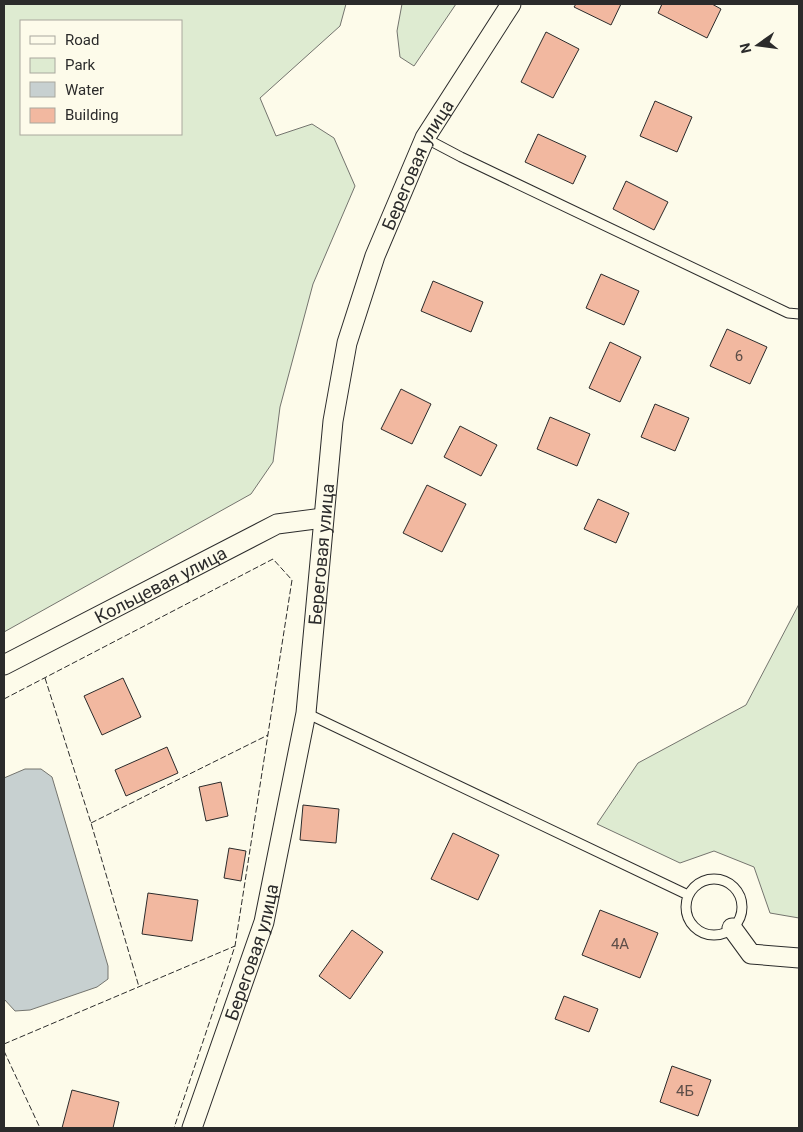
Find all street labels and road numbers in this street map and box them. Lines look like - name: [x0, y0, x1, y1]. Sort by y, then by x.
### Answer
- street label: Береговая улица: [377, 96, 457, 233]
- street label: Береговая улица: [304, 482, 338, 626]
- street label: Кольцевая улица: [91, 541, 230, 627]
- street label: Береговая улица: [220, 882, 282, 1023]

